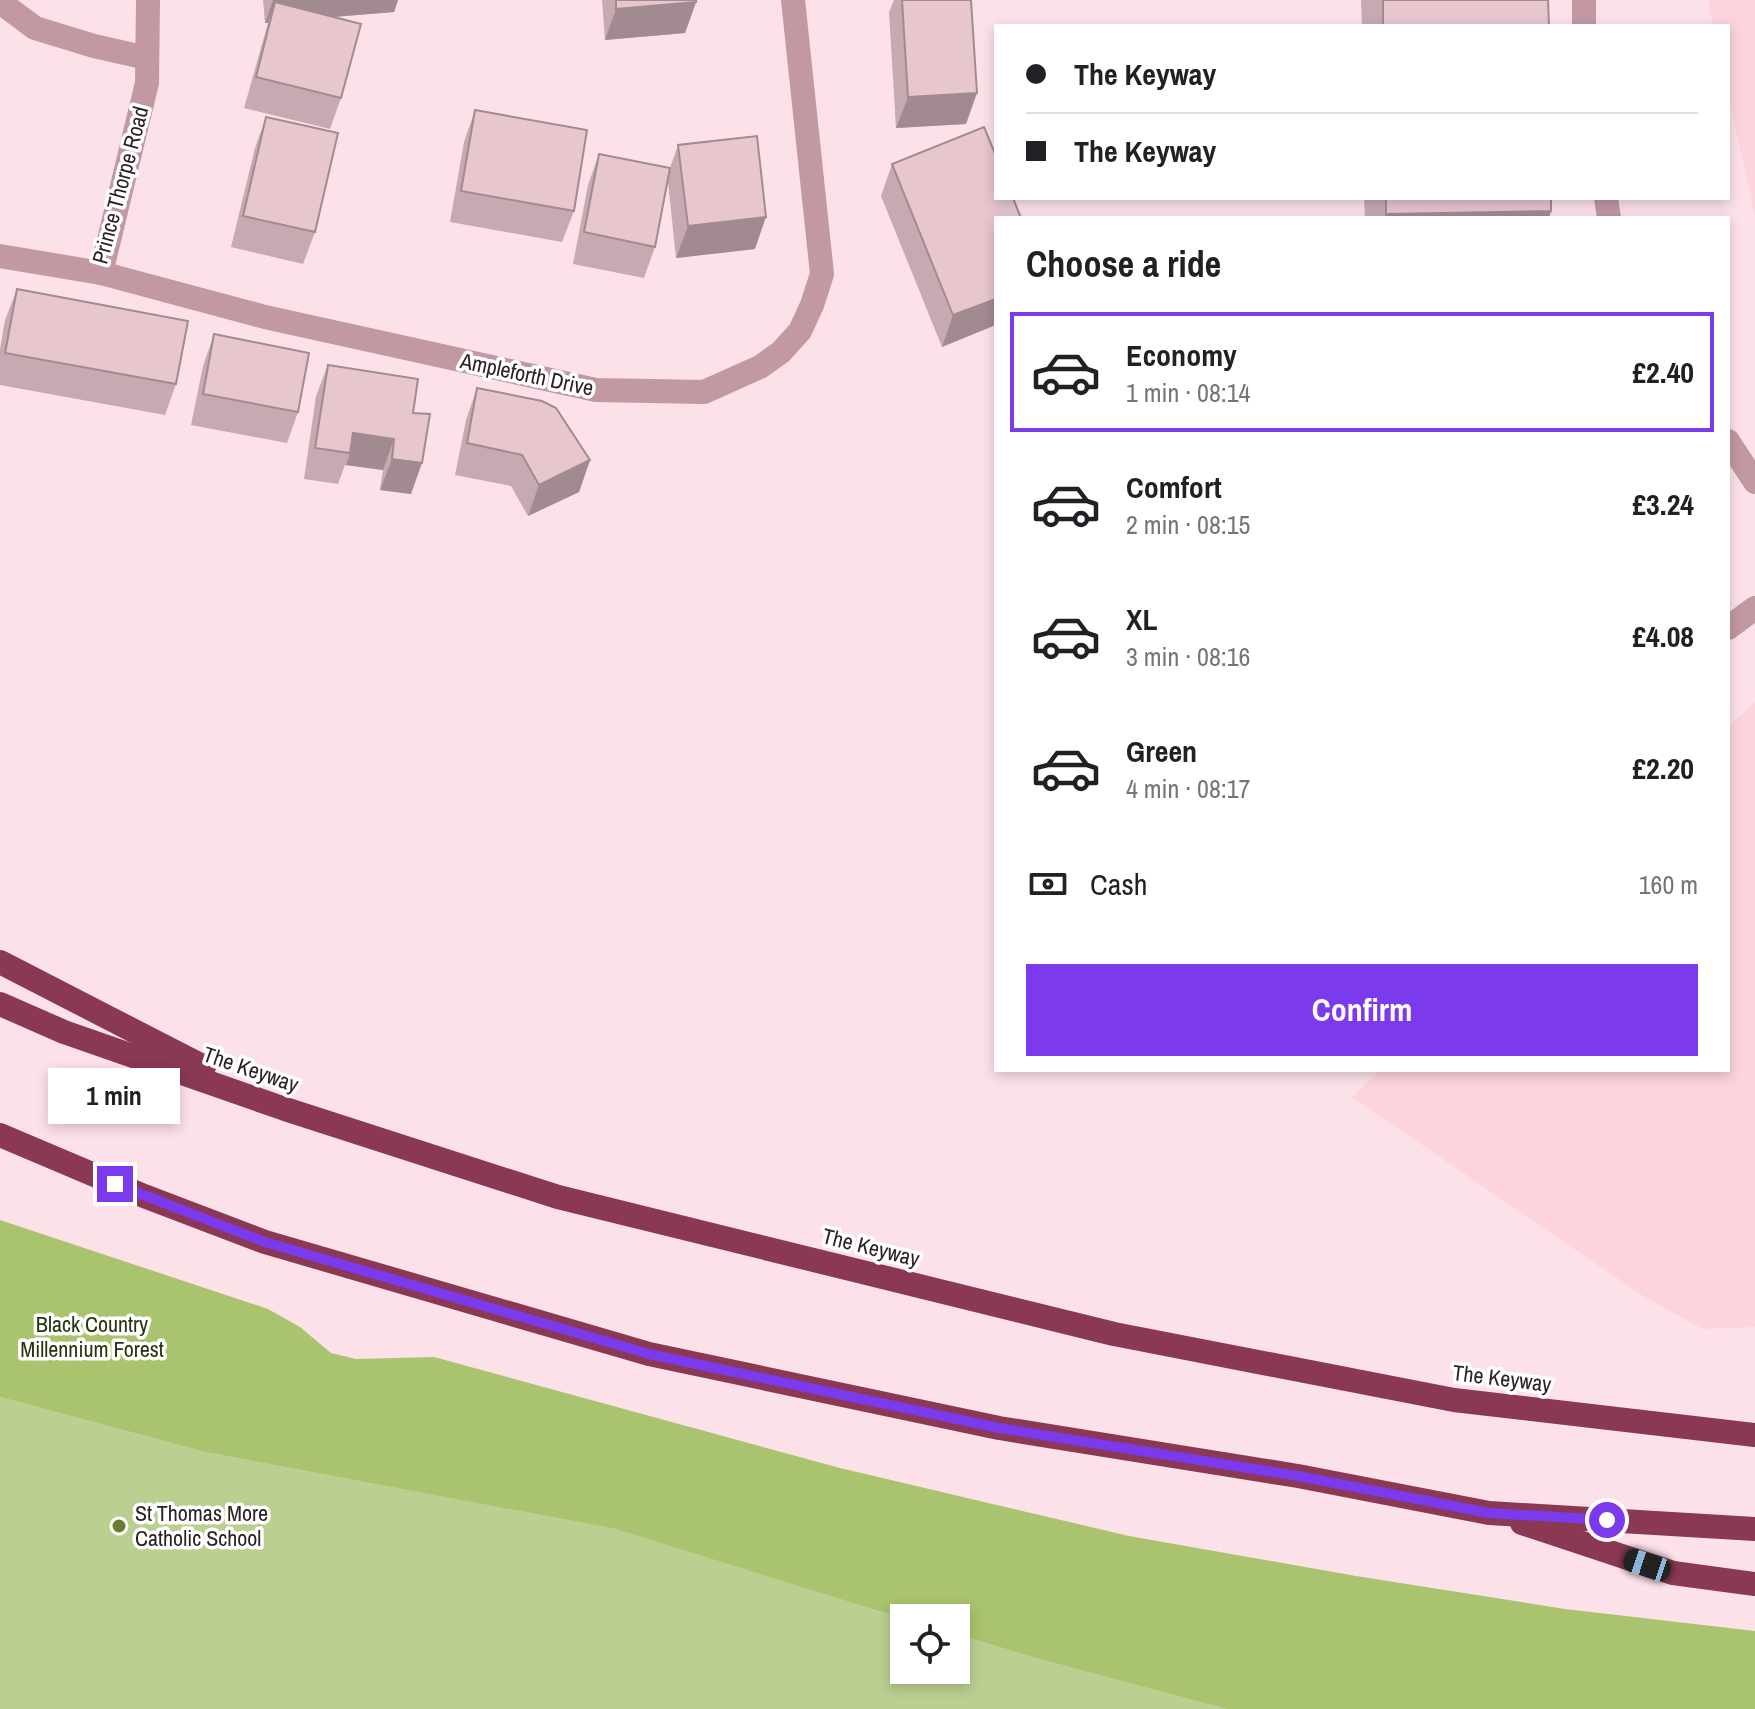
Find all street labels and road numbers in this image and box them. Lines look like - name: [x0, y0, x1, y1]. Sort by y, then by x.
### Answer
- street label: Prince Thorpe Road: [85, 103, 155, 267]
- street label: Ampleforth Drive: [457, 345, 596, 403]
- street label: The Keyway: [199, 1039, 303, 1099]
- street label: The Keyway: [819, 1220, 923, 1274]
- street label: The Keyway: [1451, 1357, 1553, 1399]

